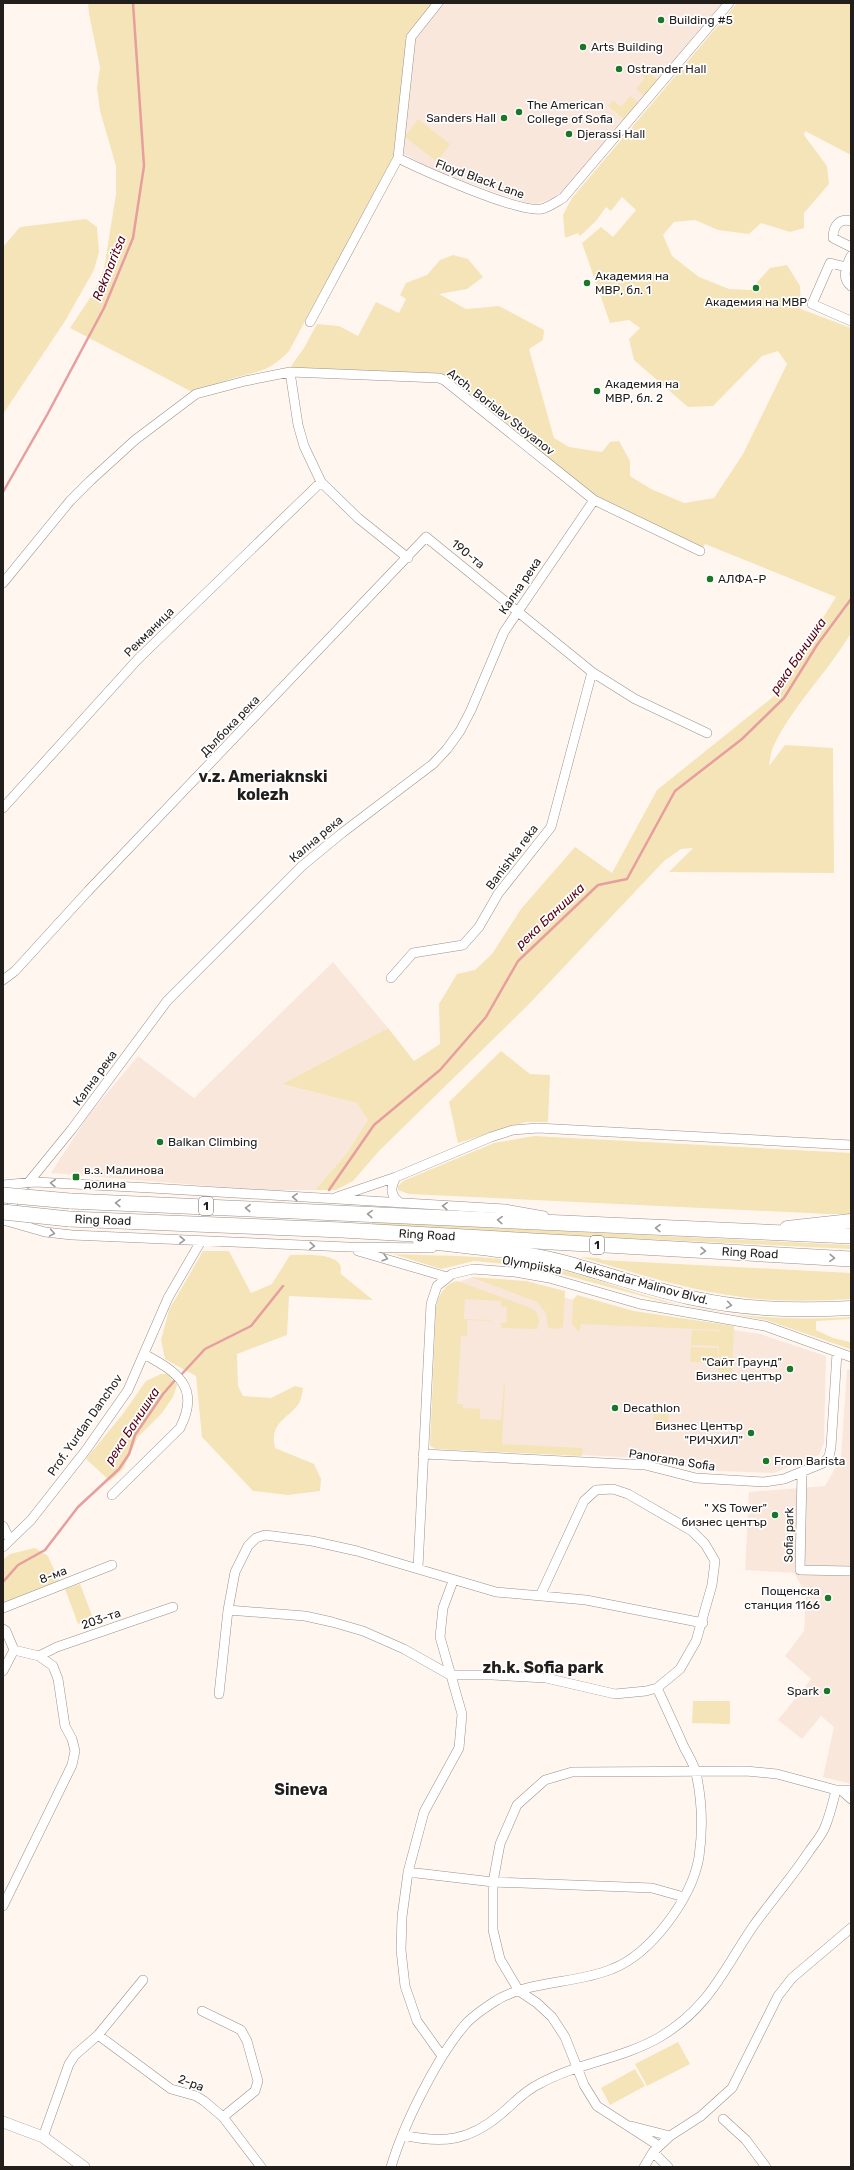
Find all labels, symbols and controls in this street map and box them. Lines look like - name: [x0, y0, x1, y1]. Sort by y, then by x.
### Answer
- place label: Building #5: [669, 13, 733, 27]
- marker: Building #5: [656, 15, 666, 25]
- place label: Arts Building: [591, 40, 663, 54]
- marker: Arts Building: [578, 42, 588, 52]
- place label: Ostrander Hall: [627, 62, 706, 76]
- marker: Ostrander Hall: [614, 64, 624, 74]
- place label: The American College of Sofia: [527, 98, 613, 126]
- marker: The American College of Sofia: [514, 107, 524, 117]
- place label: Sanders Hall: [426, 111, 496, 125]
- marker: Sanders Hall: [499, 113, 509, 123]
- place label: Djerassi Hall: [577, 127, 645, 141]
- marker: Djerassi Hall: [564, 129, 574, 139]
- street label: Floyd Black Lane: [434, 156, 527, 202]
- water label: Rekmaritsa: [89, 233, 129, 303]
- place label: Академия на МВР, бл. 1: [595, 269, 669, 297]
- marker: Академия на МВР, бл. 1: [582, 278, 592, 288]
- marker: Академия на МВР: [751, 283, 761, 293]
- place label: Академия на МВР: [705, 295, 807, 309]
- street label: Arch. Borislav Stoyanov: [445, 366, 558, 458]
- place label: Академия на МВР, бл. 2: [605, 377, 679, 405]
- marker: Академия на МВР, бл. 2: [592, 386, 602, 396]
- street label: 190-та: [449, 536, 487, 572]
- street label: Кална река: [496, 555, 544, 617]
- place label: АЛФА-Р: [718, 572, 767, 586]
- marker: АЛФА-Р: [705, 574, 715, 584]
- street label: Рекманица: [121, 604, 177, 660]
- water label: река Банишка: [767, 615, 829, 697]
- street label: Дълбока река: [197, 693, 263, 759]
- district label: v.z. Ameriaknski kolezh: [198, 767, 328, 804]
- street label: Кална река: [287, 813, 345, 865]
- street label: Banishka reka: [483, 822, 541, 892]
- water label: река Банишка: [512, 880, 588, 952]
- street label: Кална река: [70, 1048, 120, 1108]
- place label: Balkan Climbing: [168, 1135, 257, 1149]
- marker: Balkan Climbing: [155, 1137, 165, 1147]
- place label: в.з. Малинова долина: [84, 1163, 164, 1191]
- marker: в.з. Малинова долина: [71, 1172, 81, 1182]
- one-way arrow: [50, 1179, 56, 1187]
- one-way arrow: [291, 1192, 298, 1201]
- road number: 1: [199, 1197, 213, 1215]
- one-way arrow: [115, 1198, 121, 1207]
- one-way arrow: [442, 1201, 448, 1210]
- one-way arrow: [245, 1204, 251, 1212]
- one-way arrow: [367, 1209, 373, 1218]
- street label: Ring Road: [74, 1212, 132, 1228]
- one-way arrow: [497, 1216, 503, 1225]
- one-way arrow: [655, 1223, 661, 1232]
- street label: Ring Road: [398, 1227, 456, 1243]
- one-way arrow: [49, 1228, 55, 1237]
- one-way arrow: [179, 1236, 185, 1244]
- road number: 1: [590, 1236, 604, 1254]
- one-way arrow: [309, 1241, 315, 1250]
- street label: Ring Road: [721, 1245, 779, 1261]
- one-way arrow: [700, 1246, 706, 1255]
- one-way arrow: [381, 1253, 388, 1262]
- street label: Olympiiska: [501, 1253, 563, 1277]
- one-way arrow: [829, 1253, 835, 1262]
- street label: Aleksandar Malinov Blvd.: [574, 1258, 710, 1308]
- one-way arrow: [726, 1300, 732, 1309]
- place label: "Сайт Граунд" Бизнес център: [696, 1355, 782, 1383]
- marker: "Сайт Граунд" Бизнес център: [785, 1364, 795, 1374]
- street label: Prof. Yurdan Danchov: [45, 1371, 126, 1478]
- water label: река Банишка: [101, 1384, 163, 1467]
- place label: Decathlon: [623, 1401, 680, 1415]
- marker: Decathlon: [610, 1403, 620, 1413]
- place label: Бизнес Център "РИЧХИЛ": [655, 1419, 743, 1447]
- marker: Бизнес Център "РИЧХИЛ": [746, 1428, 756, 1438]
- street label: Panorama Sofia: [628, 1446, 716, 1474]
- place label: From Barista: [774, 1454, 845, 1468]
- marker: From Barista: [761, 1456, 771, 1466]
- place label: " XS Tower" бизнес център: [681, 1501, 767, 1529]
- street label: Sofia park: [782, 1507, 796, 1563]
- marker: " XS Tower" бизнес център: [770, 1510, 780, 1520]
- street label: 8-ма: [37, 1563, 69, 1587]
- place label: Пощенска станция 1166: [744, 1584, 820, 1612]
- marker: Пощенска станция 1166: [823, 1593, 833, 1603]
- street label: 203-та: [80, 1606, 122, 1632]
- district label: zh.k. Sofia park: [482, 1658, 604, 1677]
- place label: Spark: [787, 1684, 820, 1698]
- marker: Spark: [822, 1686, 832, 1696]
- district label: Sineva: [274, 1780, 328, 1799]
- street label: 2-ра: [176, 2072, 206, 2094]

